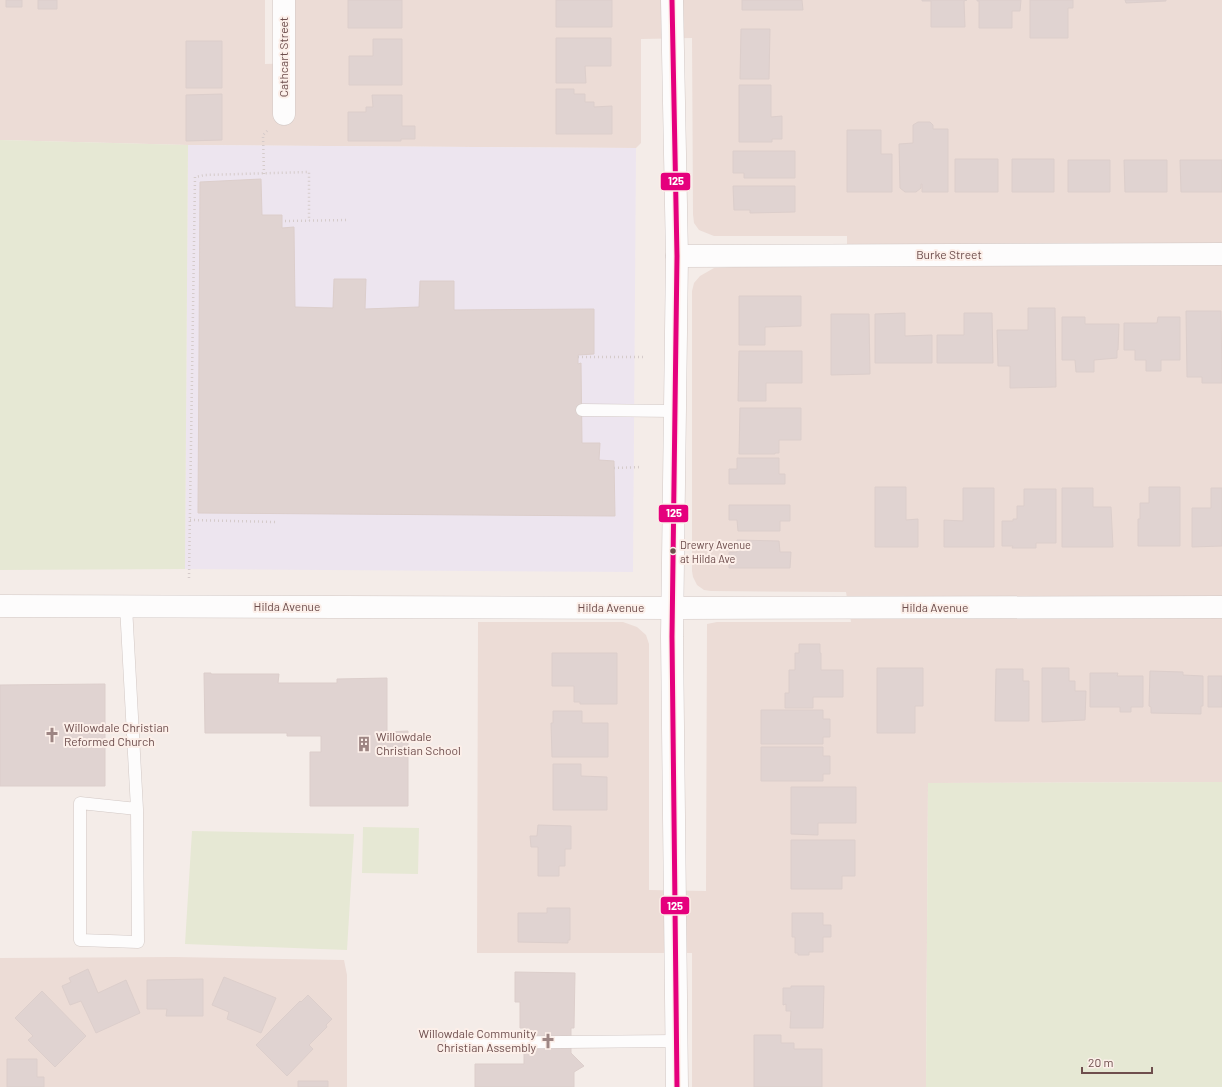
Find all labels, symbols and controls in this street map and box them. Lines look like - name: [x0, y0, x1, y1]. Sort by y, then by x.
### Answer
- street label: Cathcart Street: [276, 17, 290, 97]
- line badge: 125: [660, 172, 691, 191]
- text: 125: [668, 174, 684, 187]
- street label: Burke Street: [916, 247, 982, 261]
- line badge: 125: [658, 504, 689, 523]
- text: 125: [666, 506, 682, 519]
- place label: Drewry Avenue at Hilda Ave: [680, 538, 751, 565]
- marker: Drewry Avenue at Hilda Ave: [668, 546, 678, 556]
- street label: Hilda Avenue: [254, 599, 320, 613]
- street label: Hilda Avenue: [578, 600, 644, 614]
- street label: Hilda Avenue: [902, 600, 968, 614]
- place label: Willowdale Christian Reformed Church: [64, 720, 169, 748]
- church icon: Willowdale Christian Reformed Church: [43, 726, 61, 744]
- place label: Willowdale Christian School: [376, 729, 461, 757]
- building icon: Willowdale Christian School: [355, 735, 373, 753]
- line badge: 125: [660, 896, 690, 915]
- text: 125: [667, 899, 683, 912]
- place label: Willowdale Community Christian Assembly: [418, 1026, 536, 1054]
- church icon: Willowdale Community Christian Assembly: [539, 1032, 557, 1050]
- scale bar: [1082, 1049, 1152, 1075]
- text: 20 m: [1088, 1055, 1114, 1069]

